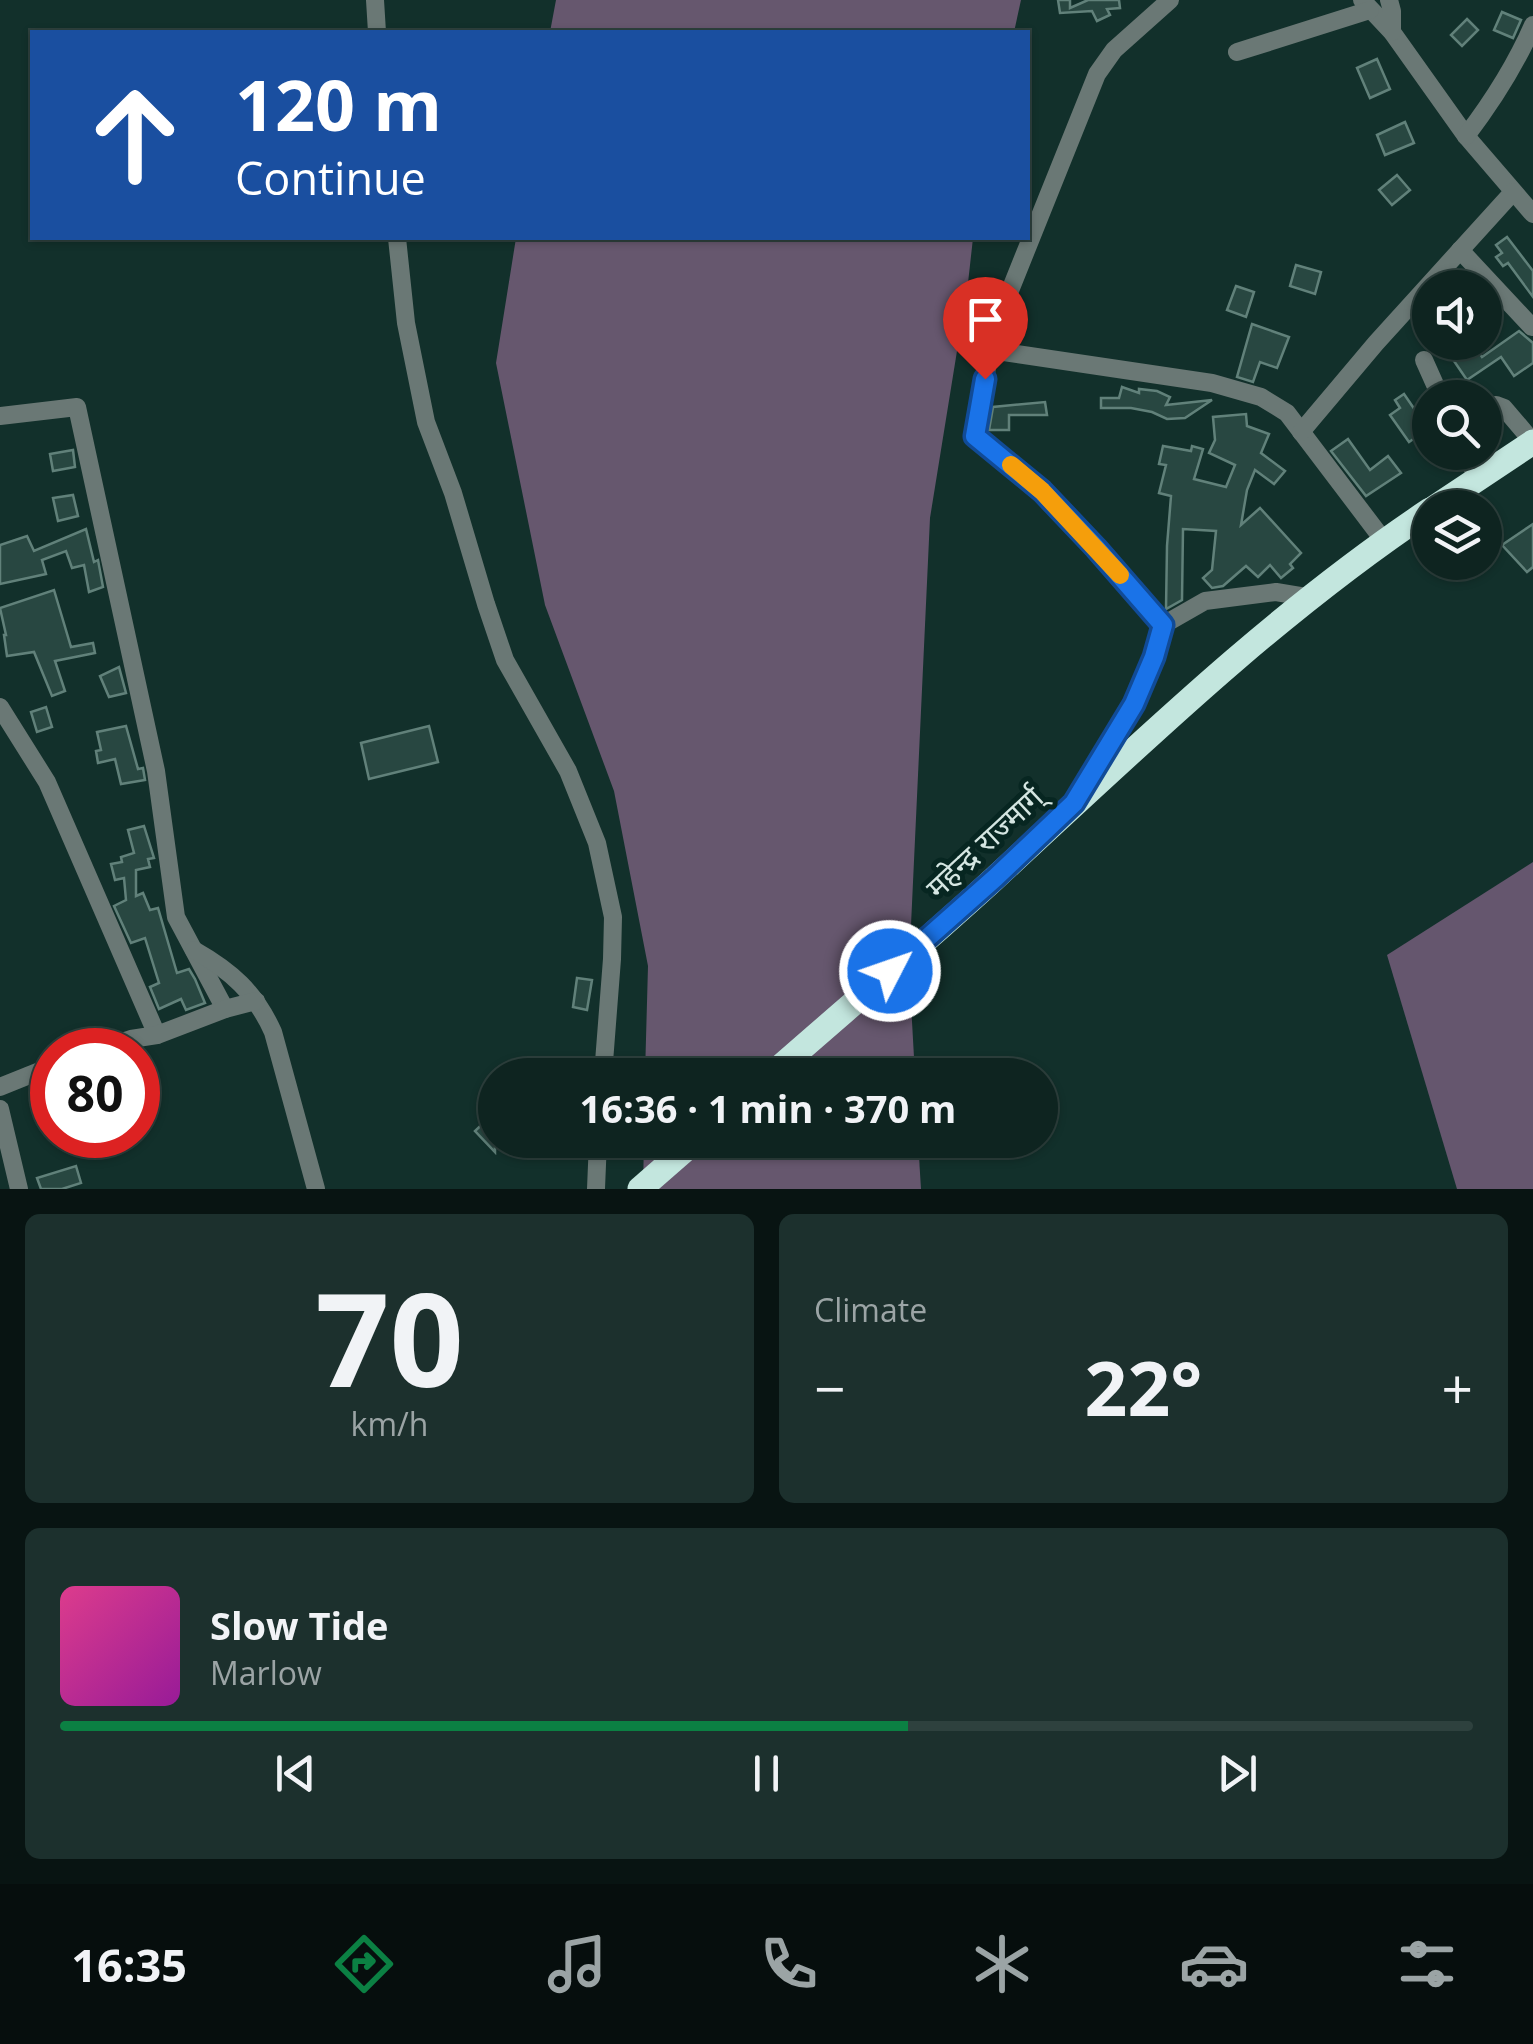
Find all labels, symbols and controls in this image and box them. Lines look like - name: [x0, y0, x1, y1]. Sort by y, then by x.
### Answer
- text: 120 m: [235, 56, 442, 152]
- icon: ahead: [70, 70, 200, 200]
- text: Continue: [235, 147, 426, 208]
- map controls: [1412, 270, 1502, 580]
- button: sound: [1412, 270, 1502, 360]
- pin: [943, 277, 1028, 380]
- icon: arrive: [958, 292, 1013, 347]
- button: search: [1412, 380, 1502, 470]
- button: layers: [1412, 490, 1502, 580]
- street label: महेन्द्र राज्मार्ग्: [916, 774, 1055, 907]
- position arrow: [838, 919, 942, 1023]
- speed limit sign: 80: [30, 1028, 160, 1158]
- text: 16:36 · 1 min · 370 m: [580, 1082, 956, 1134]
- text: 70: [315, 1248, 464, 1425]
- text: Climate: [814, 1288, 927, 1331]
- text: 22°: [1085, 1336, 1202, 1438]
- text: −: [814, 1350, 845, 1425]
- text: +: [1442, 1350, 1473, 1425]
- text: km/h: [351, 1402, 428, 1445]
- text: Slow Tide: [210, 1599, 389, 1651]
- text: Marlow: [210, 1651, 322, 1694]
- icon: previous: [268, 1746, 323, 1801]
- icon: pause: [739, 1746, 794, 1801]
- icon: next: [1210, 1746, 1265, 1801]
- icon: directions: [329, 1929, 399, 1999]
- icon: music: [542, 1929, 612, 1999]
- icon: phone: [754, 1929, 824, 1999]
- icon: climate: [967, 1929, 1037, 1999]
- icon: car: [1179, 1929, 1249, 1999]
- icon: filters: [1392, 1929, 1462, 1999]
- text: 16:35: [71, 1934, 187, 1995]

